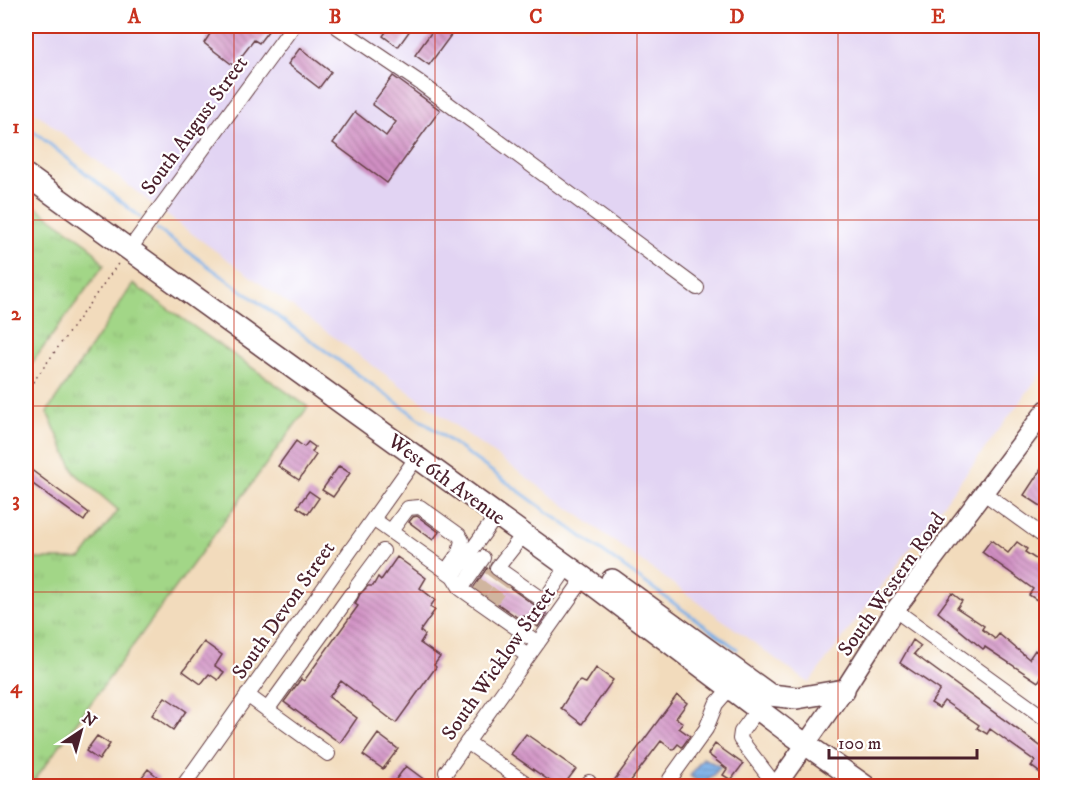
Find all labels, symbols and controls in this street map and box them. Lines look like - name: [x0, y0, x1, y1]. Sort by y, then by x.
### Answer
- text: A: [127, 5, 142, 30]
- text: B: [329, 5, 341, 30]
- text: C: [529, 5, 543, 30]
- text: D: [730, 5, 745, 30]
- text: E: [931, 5, 945, 30]
- street label: South August Street: [136, 51, 254, 200]
- text: 1: [12, 115, 20, 140]
- text: 2: [11, 302, 22, 327]
- street label: West 6th Avenue: [382, 428, 510, 531]
- text: 3: [12, 488, 20, 513]
- street label: South Western Road: [832, 507, 951, 662]
- street label: South Devon Street: [227, 536, 341, 685]
- street label: South Wicklow Street: [436, 581, 562, 745]
- text: 4: [10, 675, 23, 700]
- north arrow: [51, 701, 111, 761]
- text: N: [78, 708, 100, 732]
- scale bar: [829, 722, 978, 760]
- text: 100 m: [838, 733, 881, 755]

